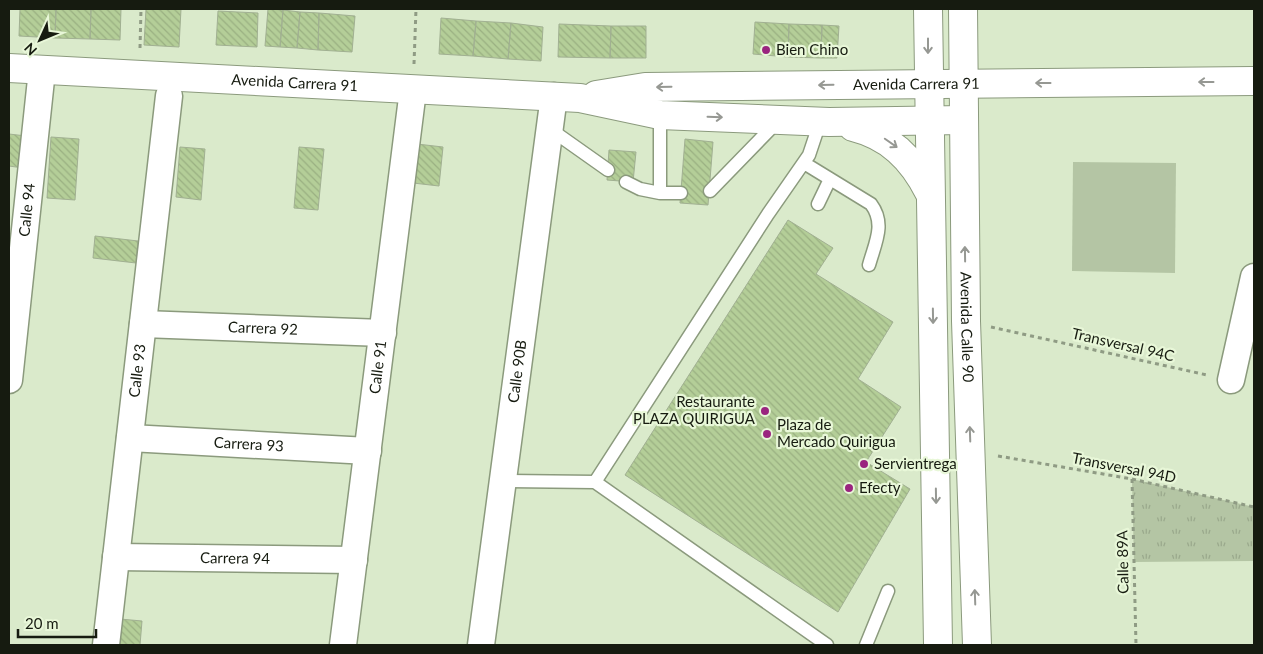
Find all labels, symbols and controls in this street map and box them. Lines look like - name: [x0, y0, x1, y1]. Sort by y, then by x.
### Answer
- north arrow: [15, 15, 65, 65]
- one-way arrow: [923, 38, 933, 54]
- text: N: [20, 40, 40, 59]
- place label: Bien Chino: [776, 40, 848, 58]
- marker: Bien Chino: [760, 44, 772, 56]
- street label: Avenida Carrera 91: [231, 70, 358, 94]
- street label: Avenida Carrera 91: [853, 74, 980, 93]
- one-way arrow: [1198, 77, 1214, 87]
- one-way arrow: [1035, 78, 1052, 88]
- one-way arrow: [818, 80, 834, 89]
- one-way arrow: [656, 82, 672, 91]
- one-way arrow: [706, 112, 723, 122]
- one-way arrow: [884, 138, 898, 148]
- street label: Calle 94: [14, 182, 38, 238]
- one-way arrow: [960, 246, 970, 262]
- street label: Avenida Calle 90: [958, 272, 978, 383]
- one-way arrow: [928, 308, 938, 324]
- street label: Carrera 92: [228, 317, 298, 338]
- street label: Transversal 94C: [1070, 324, 1176, 365]
- street label: Calle 91: [365, 339, 389, 395]
- street label: Calle 90B: [503, 339, 529, 404]
- street label: Calle 93: [124, 343, 148, 398]
- place label: Restaurante PLAZA QUIRIGUA: [633, 392, 756, 427]
- marker: Restaurante PLAZA QUIRIGUA: [759, 405, 771, 417]
- place label: Plaza de Mercado Quirigua: [777, 415, 896, 450]
- one-way arrow: [965, 426, 975, 442]
- marker: Plaza de Mercado Quirigua: [761, 428, 773, 440]
- street label: Carrera 93: [213, 433, 284, 454]
- street label: Transversal 94D: [1071, 448, 1178, 486]
- place label: Servientrega: [874, 454, 957, 472]
- marker: Servientrega: [858, 458, 870, 470]
- place label: Efecty: [859, 478, 901, 496]
- marker: Efecty: [843, 482, 855, 494]
- one-way arrow: [931, 488, 941, 504]
- street label: Calle 89A: [1112, 529, 1132, 594]
- street label: Carrera 94: [200, 548, 270, 567]
- one-way arrow: [971, 589, 980, 605]
- scale bar: [18, 606, 95, 638]
- text: 20 m: [25, 614, 59, 632]

